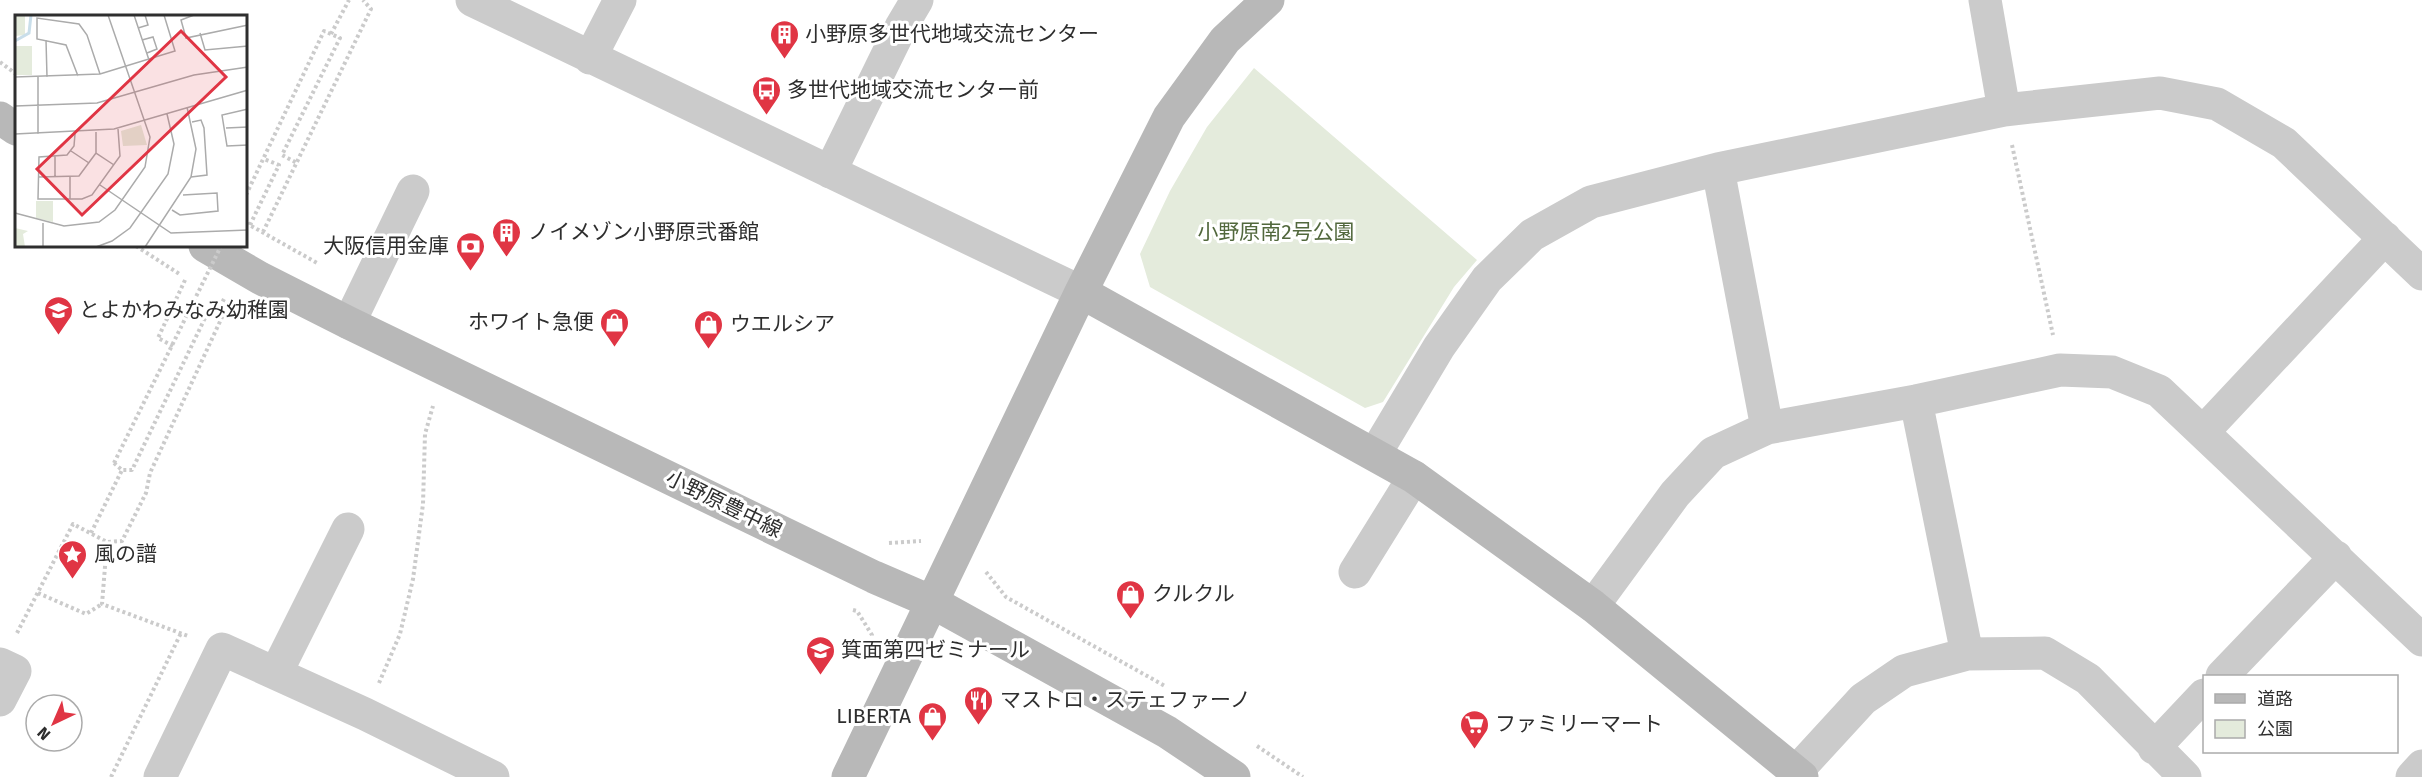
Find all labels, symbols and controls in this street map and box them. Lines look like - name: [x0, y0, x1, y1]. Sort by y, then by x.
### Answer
- inset map: [15, 15, 248, 248]
- building icon: 小野原多世代地域交流センター: [768, 18, 800, 60]
- place label: 小野原多世代地域交流センター: [805, 21, 1099, 47]
- bus stop icon: 多世代地域交流センター前: [750, 74, 782, 116]
- place label: 多世代地域交流センター前: [787, 77, 1039, 103]
- building icon: ノイメゾン小野原弐番館: [491, 216, 523, 258]
- place label: ノイメゾン小野原弐番館: [528, 219, 759, 245]
- park label: 小野原南2号公園: [1197, 219, 1355, 245]
- bank icon: 大阪信用金庫: [454, 230, 486, 272]
- place label: 大阪信用金庫: [323, 233, 449, 259]
- school or university icon: とよかわみなみ幼稚園: [42, 294, 74, 336]
- place label: とよかわみなみ幼稚園: [79, 297, 289, 323]
- shop icon: ホワイト急便: [599, 306, 631, 348]
- shop icon: ウエルシア: [693, 308, 725, 350]
- place label: ホワイト急便: [468, 309, 594, 335]
- place label: ウエルシア: [730, 311, 835, 337]
- street label: 小野原豊中線: [662, 465, 786, 543]
- place icon: 風の譜: [57, 538, 89, 580]
- place label: 風の譜: [94, 541, 157, 567]
- shop icon: クルクル: [1115, 578, 1147, 620]
- place label: クルクル: [1152, 581, 1235, 607]
- school or university icon: 箕面第四ゼミナール: [804, 634, 836, 676]
- place label: 箕面第四ゼミナール: [841, 637, 1030, 663]
- legend: [2203, 675, 2398, 753]
- restaurant icon: マストロ・ステェファーノ: [963, 684, 995, 726]
- place label: マストロ・ステェファーノ: [1000, 687, 1251, 713]
- text: 道路: [2257, 688, 2293, 710]
- north arrow: [24, 693, 84, 753]
- shop icon: LIBERTA: [916, 700, 948, 742]
- place label: LIBERTA: [836, 703, 911, 729]
- supermarket icon: ファミリーマート: [1458, 708, 1490, 750]
- place label: ファミリーマート: [1495, 711, 1663, 737]
- text: 公園: [2257, 718, 2293, 740]
- text: N: [34, 723, 54, 744]

